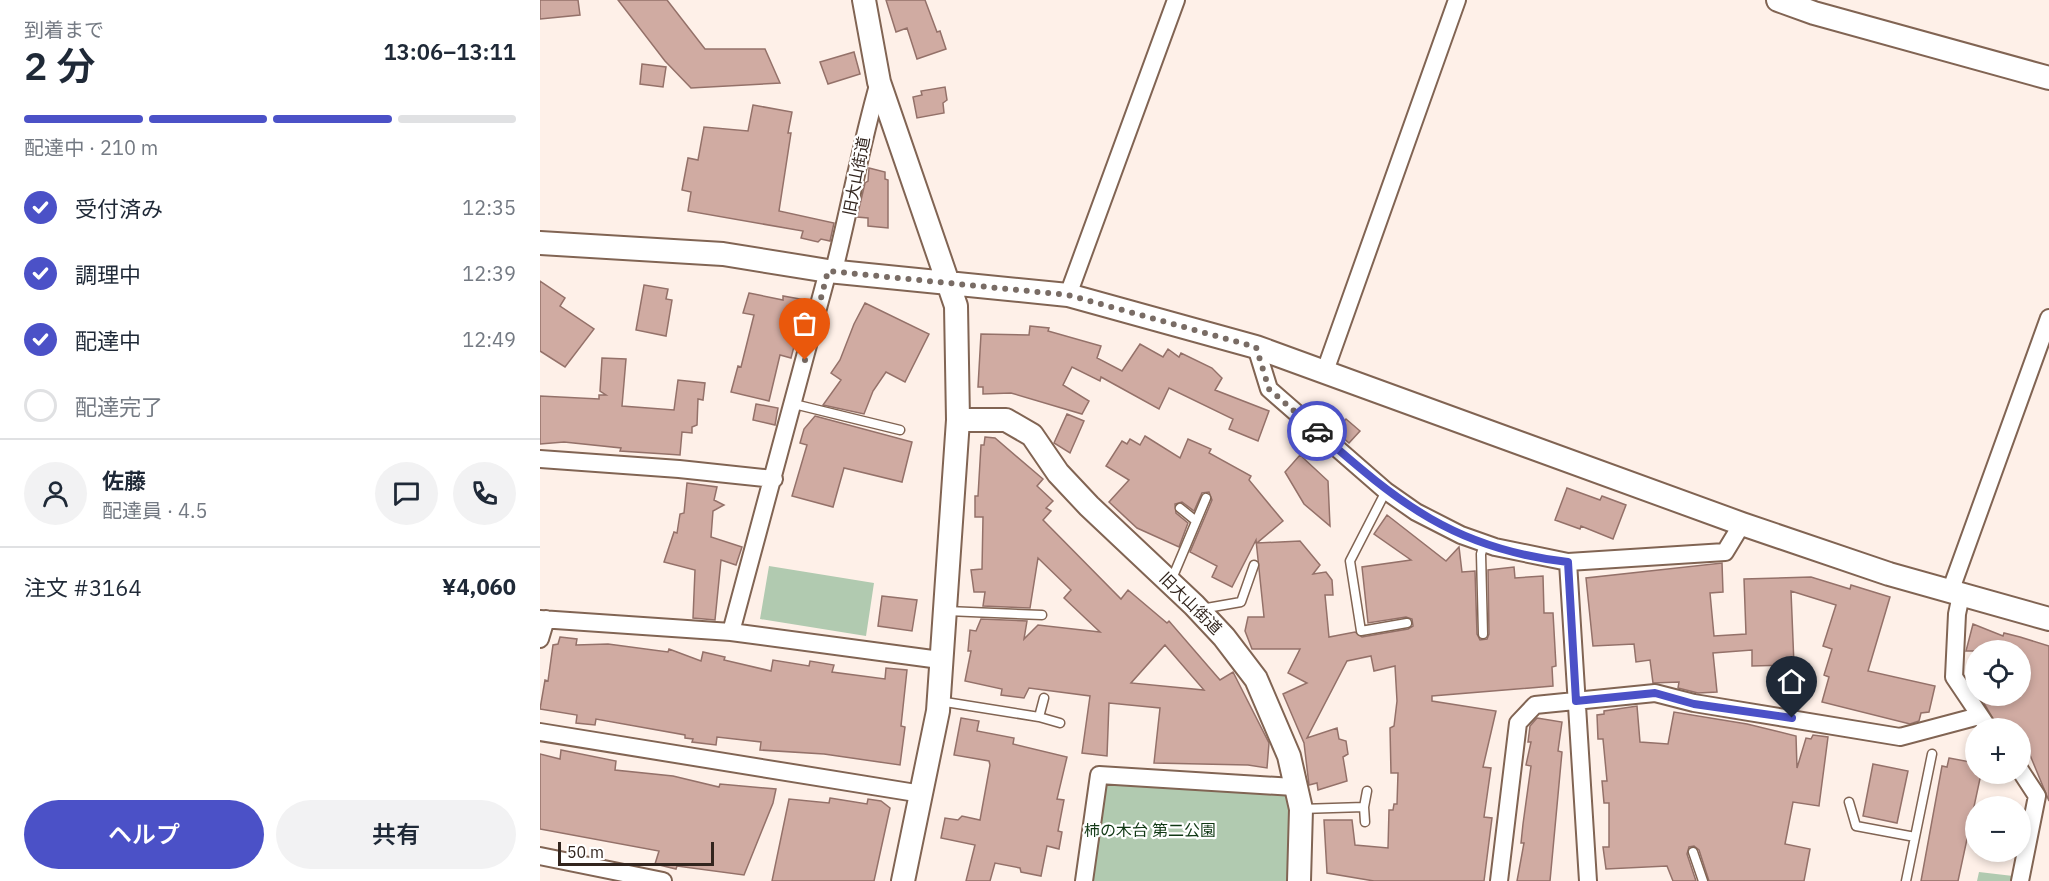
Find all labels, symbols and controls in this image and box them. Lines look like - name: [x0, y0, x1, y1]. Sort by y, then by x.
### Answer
- text: 到着まで: [24, 16, 104, 43]
- text: 13:06–13:11: [383, 37, 516, 66]
- text: 2 分: [24, 40, 96, 91]
- text: 配達中 · 210 m: [24, 134, 158, 161]
- street label: 旧大山街道: [839, 135, 873, 217]
- icon: check: [24, 191, 57, 224]
- text: 受付済み: [75, 194, 163, 223]
- text: 12:35: [462, 194, 516, 221]
- icon: check: [24, 257, 57, 290]
- text: 調理中: [75, 260, 141, 289]
- text: 12:39: [462, 260, 516, 287]
- pin: [779, 298, 830, 360]
- icon: bag: [788, 307, 821, 340]
- icon: check: [24, 323, 57, 356]
- text: 配達中: [75, 326, 141, 355]
- text: 12:49: [462, 326, 516, 353]
- text: 配達完了: [75, 392, 163, 421]
- courier: [1287, 401, 1347, 461]
- icon: car: [1301, 415, 1334, 448]
- button: person: [24, 462, 87, 525]
- button: chat: [375, 462, 438, 525]
- button: phone: [453, 462, 516, 525]
- text: 佐藤: [102, 466, 146, 495]
- text: 配達員 · 4.5: [102, 497, 207, 524]
- street label: 旧大山街道: [1156, 568, 1226, 638]
- text: ¥4,060: [442, 572, 516, 601]
- text: 注文 #3164: [24, 573, 142, 602]
- map controls: [1965, 640, 2031, 862]
- button: locate: [1965, 640, 2031, 706]
- pin: [1766, 656, 1817, 718]
- icon: home: [1775, 665, 1808, 698]
- button: +: [1965, 718, 2031, 784]
- button: −: [1965, 796, 2031, 862]
- button: ヘルプ: [24, 800, 264, 869]
- button: 共有: [276, 800, 516, 869]
- park label: 柿の木台 第二公園: [1084, 820, 1216, 840]
- scale bar: [558, 839, 714, 866]
- text: 50 m: [567, 842, 604, 862]

